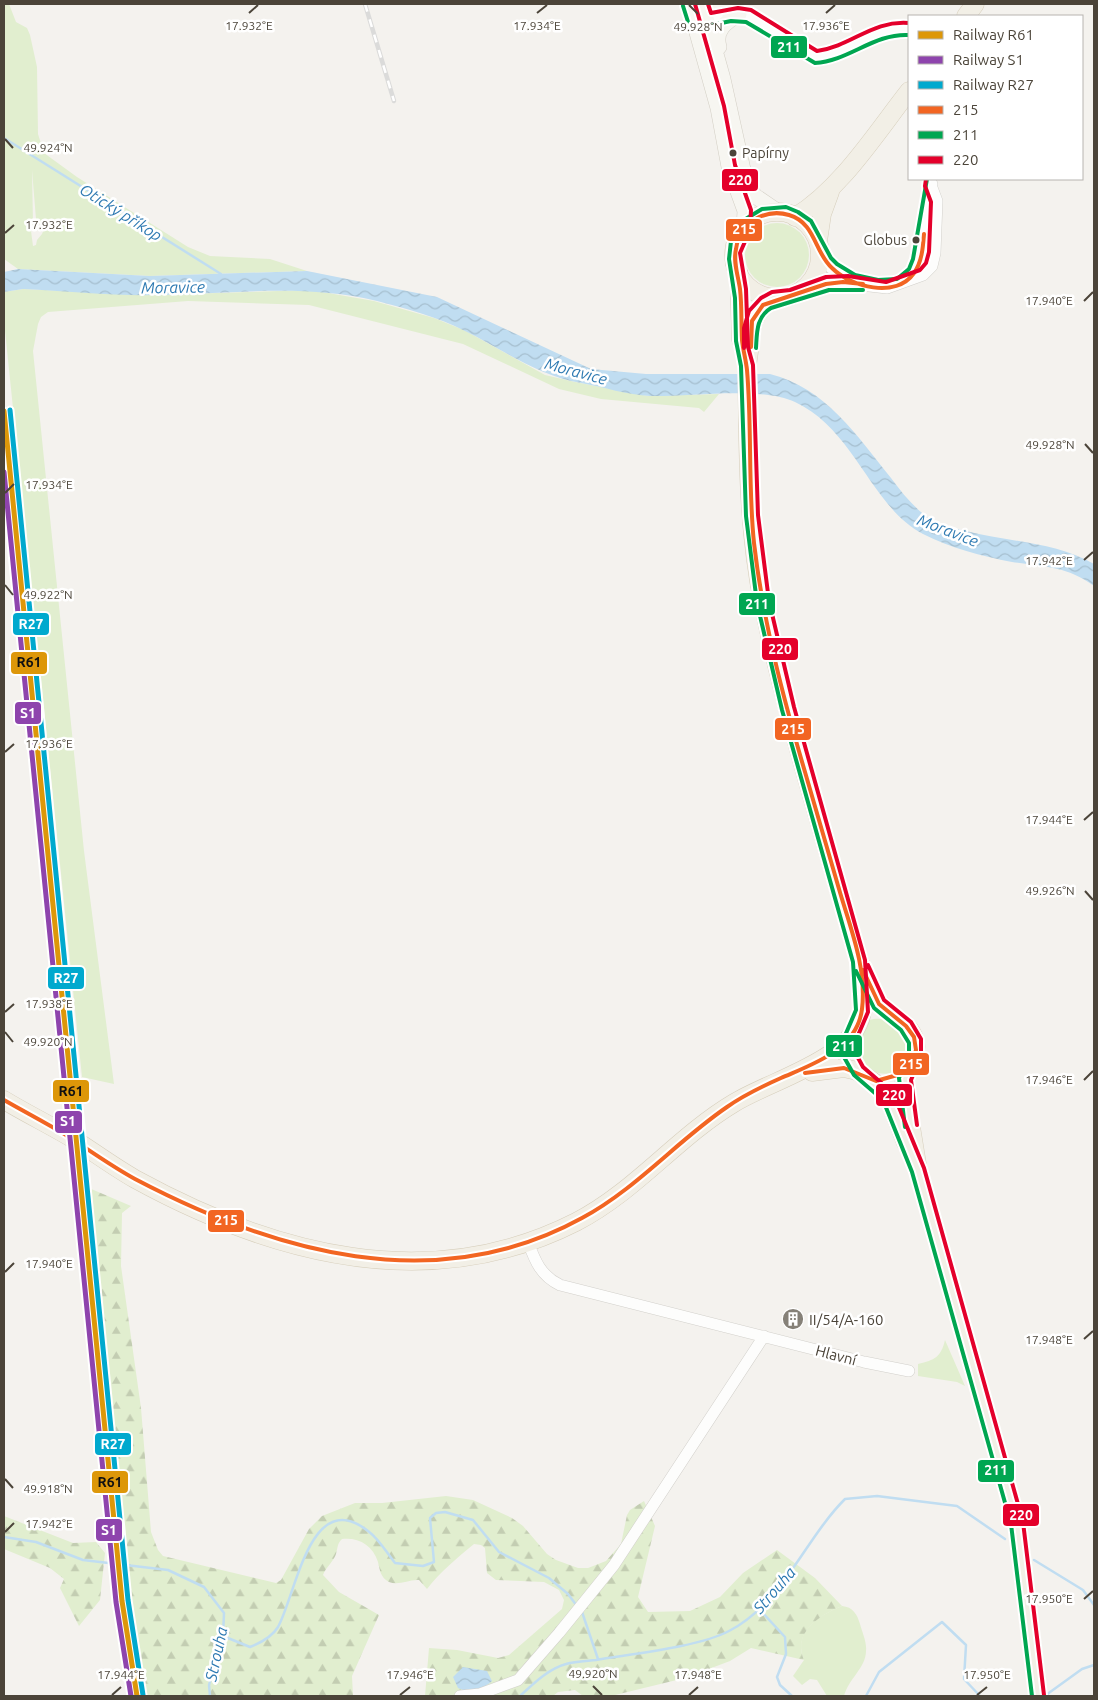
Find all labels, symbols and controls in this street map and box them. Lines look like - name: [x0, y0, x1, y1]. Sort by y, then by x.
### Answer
- legend: [908, 15, 1083, 180]
- text: 17.932°E: [225, 19, 273, 32]
- text: 17.934°E: [513, 19, 561, 32]
- text: 17.936°E: [802, 19, 850, 32]
- text: 49.928°N: [673, 20, 723, 33]
- text: Railway R61: [953, 26, 1034, 43]
- line badge: 211: [770, 35, 808, 59]
- text: 211: [777, 39, 801, 55]
- text: Railway S1: [953, 51, 1024, 68]
- text: Railway R27: [953, 76, 1034, 93]
- text: 215: [953, 101, 978, 118]
- text: 211: [953, 126, 978, 143]
- text: 49.924°N: [23, 141, 73, 154]
- place label: Papírny: [742, 145, 789, 161]
- marker: Papírny: [728, 148, 738, 158]
- text: 220: [953, 151, 978, 168]
- line badge: 220: [721, 168, 759, 192]
- text: 220: [728, 172, 752, 188]
- water label: Otický příkop: [77, 180, 165, 244]
- text: 17.932°E: [25, 218, 73, 231]
- line badge: 215: [725, 218, 763, 242]
- text: 215: [732, 221, 756, 237]
- place label: Globus: [864, 232, 907, 248]
- marker: Globus: [911, 235, 921, 245]
- water label: Moravice: [141, 277, 205, 297]
- text: 17.940°E: [1025, 294, 1073, 307]
- water label: Moravice: [543, 354, 609, 388]
- text: 49.928°N: [1025, 438, 1075, 451]
- text: 17.934°E: [25, 478, 73, 491]
- water label: Moravice: [915, 510, 981, 550]
- text: 17.942°E: [1025, 554, 1073, 567]
- text: 49.922°N: [23, 588, 73, 601]
- line badge: 211: [738, 592, 776, 616]
- text: 211: [745, 596, 769, 612]
- line badge: R27: [12, 612, 50, 636]
- text: R27: [19, 616, 44, 632]
- line badge: 220: [761, 637, 799, 661]
- text: 220: [768, 641, 792, 657]
- line badge: R61: [10, 651, 48, 675]
- text: R61: [17, 654, 41, 670]
- line badge: S1: [14, 701, 42, 725]
- text: S1: [20, 705, 36, 721]
- line badge: 215: [774, 717, 812, 741]
- text: 215: [781, 721, 805, 737]
- text: 17.936°E: [25, 737, 73, 750]
- text: 17.944°E: [1025, 813, 1073, 826]
- text: 49.926°N: [1025, 884, 1075, 897]
- line badge: R27: [47, 966, 85, 990]
- text: R27: [54, 970, 79, 986]
- text: 17.938°E: [25, 997, 73, 1010]
- line badge: 211: [825, 1034, 863, 1058]
- text: 49.920°N: [23, 1035, 73, 1048]
- text: 211: [832, 1038, 856, 1054]
- line badge: 215: [892, 1052, 930, 1076]
- text: 215: [899, 1056, 923, 1072]
- text: 17.946°E: [1025, 1073, 1073, 1086]
- line badge: R61: [52, 1079, 90, 1103]
- text: R61: [59, 1083, 83, 1099]
- line badge: 220: [875, 1083, 913, 1107]
- text: 220: [882, 1087, 906, 1103]
- line badge: S1: [54, 1110, 83, 1134]
- text: S1: [60, 1113, 76, 1129]
- line badge: 215: [207, 1209, 245, 1233]
- text: 215: [214, 1212, 238, 1228]
- text: 17.940°E: [25, 1257, 73, 1270]
- building icon: II/54/A-160: [781, 1307, 805, 1331]
- place label: II/54/A-160: [809, 1311, 883, 1328]
- text: 17.948°E: [1025, 1333, 1073, 1346]
- street label: Hlavní: [814, 1341, 859, 1369]
- line badge: R27: [94, 1432, 132, 1456]
- text: R27: [101, 1436, 126, 1452]
- line badge: 211: [977, 1459, 1015, 1483]
- text: 211: [984, 1462, 1008, 1478]
- line badge: R61: [91, 1470, 129, 1494]
- text: R61: [98, 1474, 122, 1490]
- text: 49.918°N: [23, 1482, 73, 1495]
- line badge: 220: [1002, 1503, 1040, 1527]
- text: 220: [1009, 1507, 1033, 1523]
- text: 17.942°E: [25, 1517, 73, 1530]
- line badge: S1: [95, 1518, 123, 1542]
- text: S1: [101, 1522, 117, 1538]
- water label: Strouha: [748, 1563, 799, 1618]
- text: 17.950°E: [1025, 1592, 1073, 1605]
- water label: Strouha: [201, 1625, 231, 1684]
- text: 49.920°N: [568, 1667, 618, 1680]
- text: 17.944°E: [97, 1668, 145, 1681]
- text: 17.946°E: [386, 1668, 434, 1681]
- text: 17.948°E: [674, 1668, 722, 1681]
- text: 17.950°E: [963, 1668, 1011, 1681]

